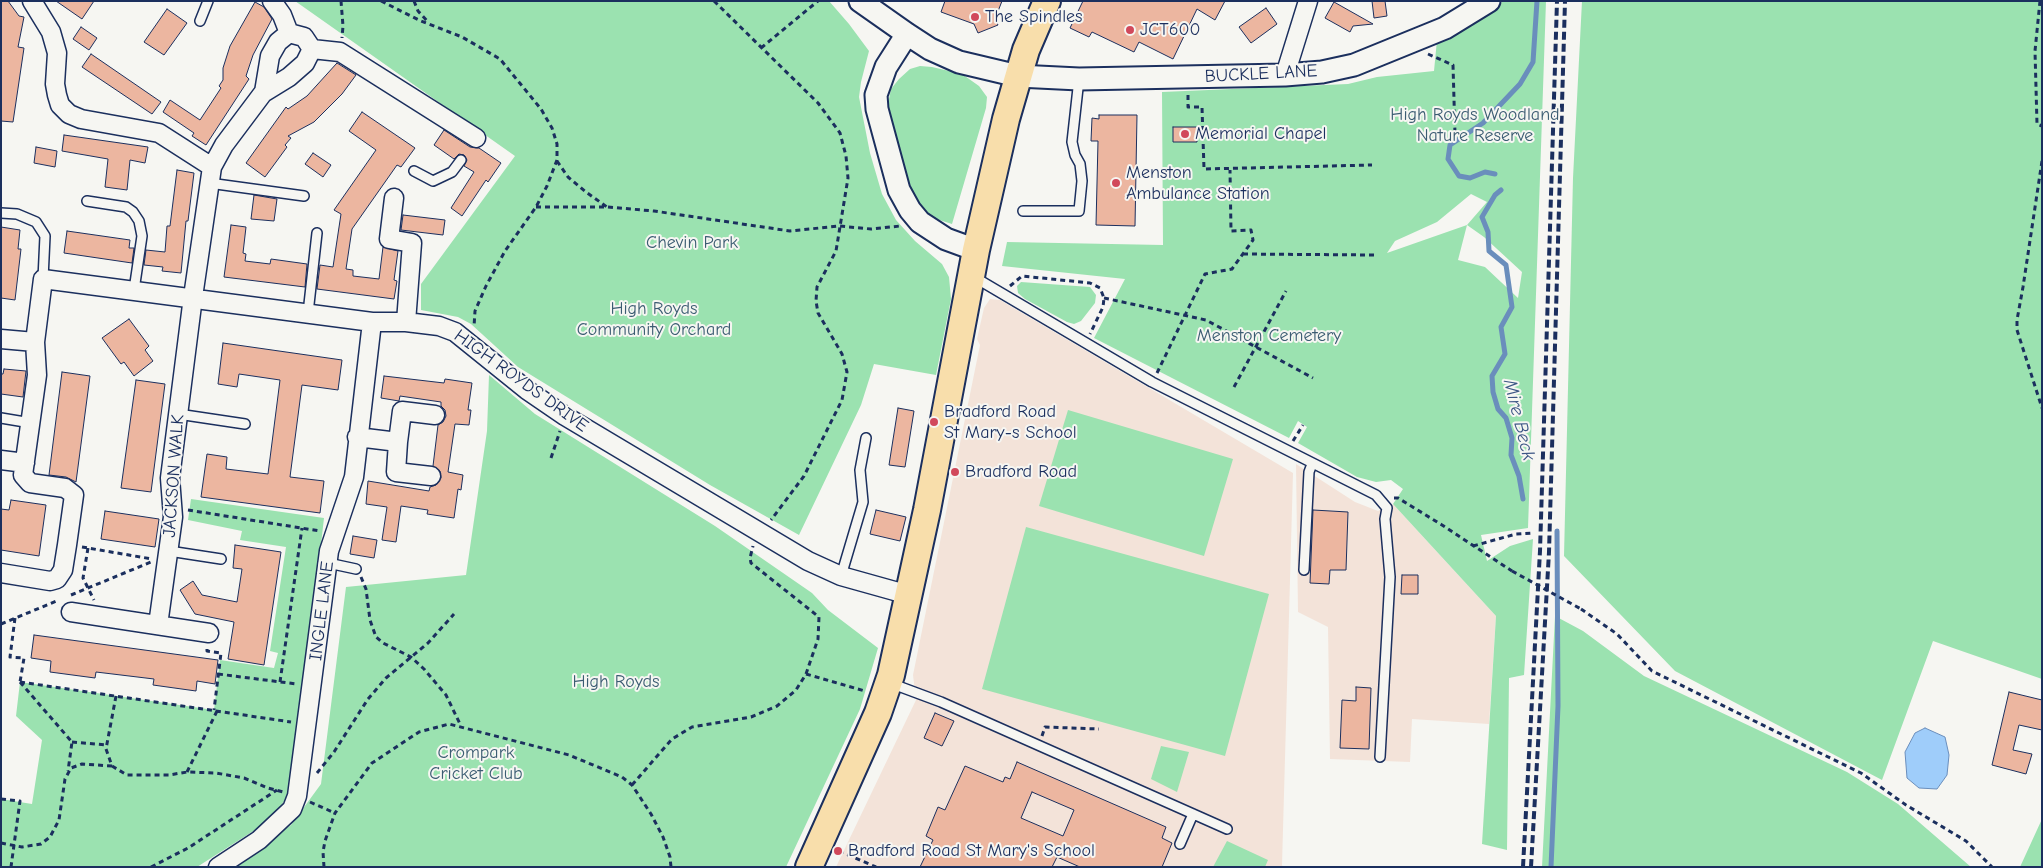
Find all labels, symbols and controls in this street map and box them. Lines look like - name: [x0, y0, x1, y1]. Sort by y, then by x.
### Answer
- place label: The Spindles: [985, 6, 1083, 28]
- marker: The Spindles: [969, 11, 981, 23]
- place label: JCT600: [1140, 19, 1200, 41]
- marker: JCT600: [1124, 24, 1136, 36]
- street label: BUCKLE LANE: [1204, 60, 1318, 88]
- park label: High Royds Woodland Nature Reserve: [1390, 104, 1560, 146]
- place label: Memorial Chapel: [1195, 123, 1326, 145]
- marker: Memorial Chapel: [1179, 128, 1191, 140]
- place label: Menston Ambulance Station: [1126, 162, 1270, 204]
- marker: Menston Ambulance Station: [1110, 177, 1122, 189]
- park label: Chevin Park: [646, 232, 738, 254]
- park label: High Royds Community Orchard: [577, 298, 731, 340]
- street label: HIGH ROYDS DRIVE: [450, 325, 592, 437]
- park label: Menston Cemetery: [1197, 325, 1341, 347]
- water label: Mire Beck: [1498, 377, 1540, 463]
- place label: Bradford Road St Mary-s School: [944, 401, 1077, 444]
- street label: JACKSON WALK: [159, 414, 189, 538]
- marker: Bradford Road St Mary-s School: [928, 416, 940, 428]
- place label: Bradford Road: [965, 461, 1077, 483]
- marker: Bradford Road: [949, 466, 961, 478]
- street label: INGLE LANE: [305, 560, 339, 662]
- park label: High Royds: [572, 671, 660, 693]
- park label: Crompark Cricket Club: [429, 742, 523, 784]
- place label: Bradford Road St Mary's School: [848, 840, 1095, 862]
- marker: Bradford Road St Mary's School: [832, 845, 844, 857]

